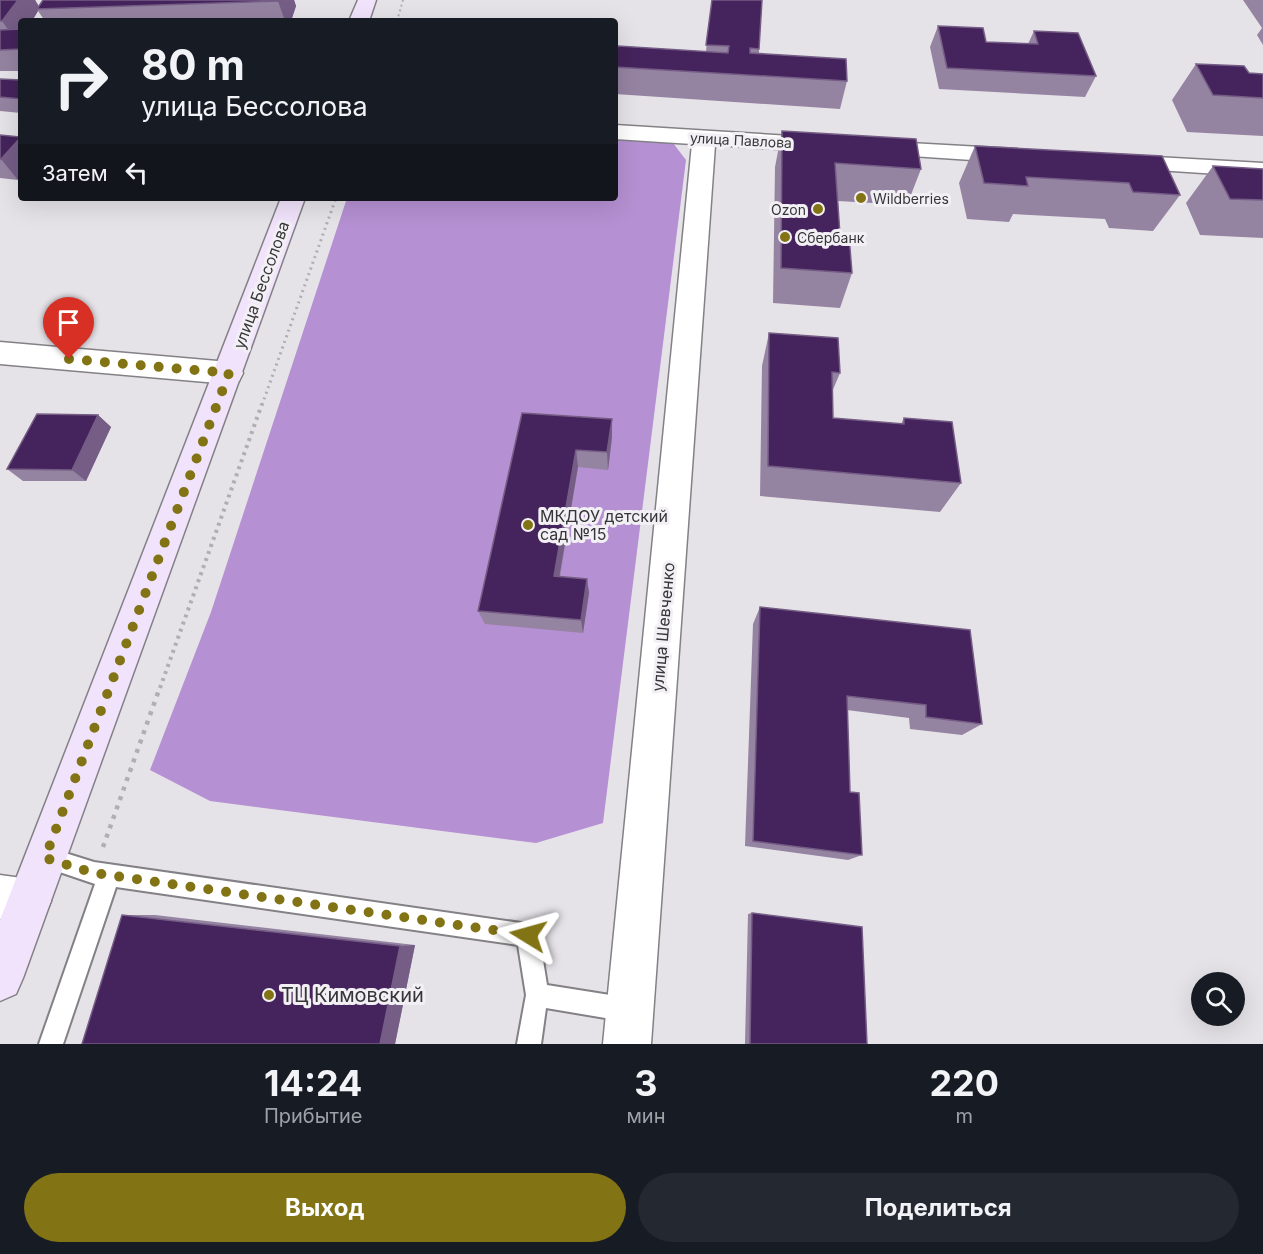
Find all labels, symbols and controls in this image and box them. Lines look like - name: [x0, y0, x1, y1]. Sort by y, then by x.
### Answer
- text: 80 m: [141, 39, 245, 90]
- icon: right: [42, 42, 120, 120]
- text: улица Бессолова: [141, 90, 368, 123]
- street label: улица Павлова: [690, 129, 792, 151]
- icon: left: [120, 156, 153, 189]
- text: Затем: [42, 160, 108, 186]
- place label: Wildberries: [873, 190, 949, 207]
- marker: Wildberries: [854, 191, 868, 205]
- place label: Ozon: [771, 201, 806, 218]
- marker: Ozon: [811, 202, 825, 216]
- street label: улица Бессолова: [229, 218, 293, 352]
- place label: Сбербанк: [797, 229, 865, 246]
- marker: Сбербанк: [778, 230, 792, 244]
- pin: [43, 297, 94, 359]
- icon: arrive: [52, 306, 85, 339]
- place label: МКДОУ детский сад №15: [540, 506, 668, 544]
- marker: МКДОУ детский сад №15: [521, 518, 535, 532]
- street label: улица Шевченко: [647, 562, 679, 692]
- position arrow: [496, 903, 560, 967]
- map controls: [1191, 972, 1245, 1026]
- button: search: [1191, 972, 1245, 1026]
- place label: ТЦ Кимовский: [281, 983, 424, 1007]
- marker: ТЦ Кимовский: [262, 988, 276, 1002]
- text: 14:24: [264, 1061, 362, 1105]
- text: 3: [634, 1061, 658, 1105]
- text: 220: [929, 1061, 999, 1105]
- text: Прибытие: [264, 1104, 363, 1128]
- text: мин: [626, 1104, 666, 1128]
- text: m: [955, 1104, 973, 1128]
- button: Выход: [24, 1173, 626, 1242]
- button: Поделиться: [638, 1173, 1239, 1242]

